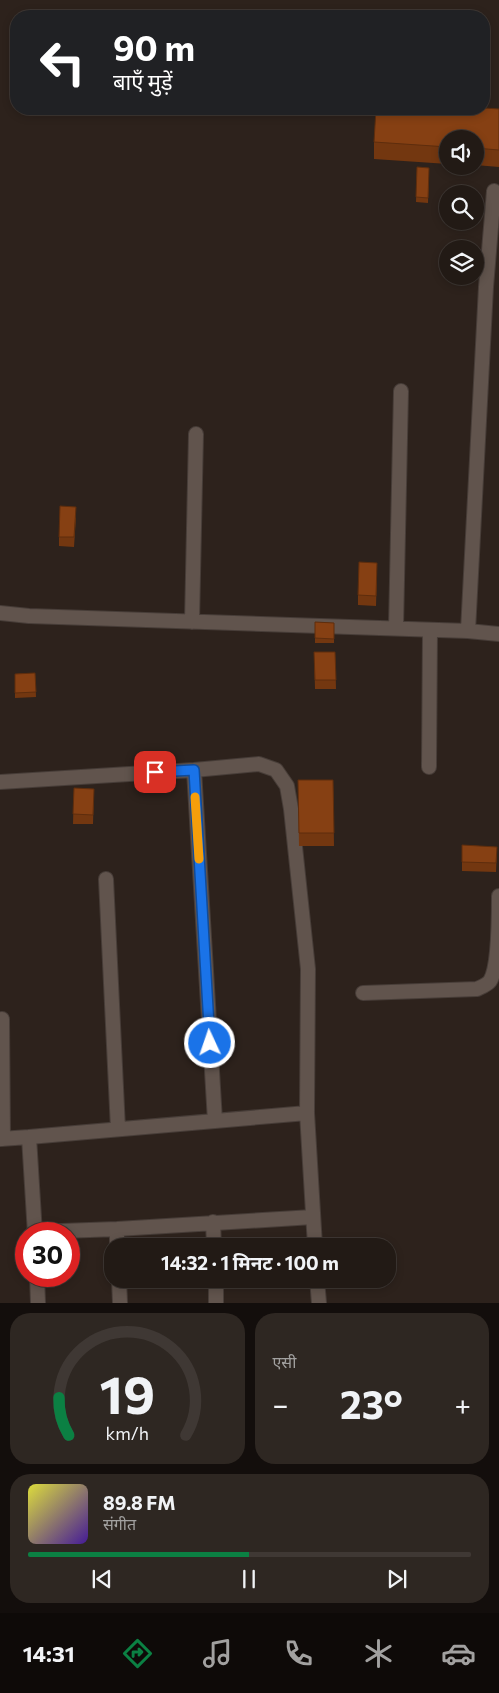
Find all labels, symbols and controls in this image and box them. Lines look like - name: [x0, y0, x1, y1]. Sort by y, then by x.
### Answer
- text: 90 m: [113, 25, 195, 68]
- icon: left: [30, 30, 95, 95]
- text: बाएँ मुड़ें: [113, 68, 173, 95]
- map controls: [439, 130, 484, 285]
- button: sound: [439, 130, 484, 175]
- button: search: [439, 185, 484, 230]
- button: layers: [439, 240, 484, 285]
- pin: [134, 751, 176, 793]
- icon: arrive: [141, 758, 169, 786]
- position arrow: [183, 1016, 235, 1068]
- speed limit sign: 30: [15, 1222, 80, 1287]
- text: 14:32 · 1 मिनट · 100 m: [161, 1251, 339, 1274]
- text: एसी: [273, 1352, 296, 1371]
- text: 19: [99, 1361, 155, 1425]
- text: 23°: [340, 1380, 403, 1427]
- text: −: [273, 1387, 288, 1421]
- text: +: [455, 1387, 471, 1421]
- text: km/h: [106, 1422, 149, 1444]
- text: 89.8 FM: [103, 1491, 176, 1514]
- text: संगीत: [103, 1514, 136, 1533]
- icon: previous: [88, 1565, 116, 1593]
- icon: pause: [235, 1565, 263, 1593]
- icon: next: [383, 1565, 411, 1593]
- icon: directions: [120, 1636, 155, 1671]
- icon: music: [200, 1636, 235, 1671]
- icon: phone: [281, 1636, 316, 1671]
- icon: climate: [361, 1636, 396, 1671]
- icon: car: [441, 1636, 476, 1671]
- text: 14:31: [23, 1640, 75, 1667]

